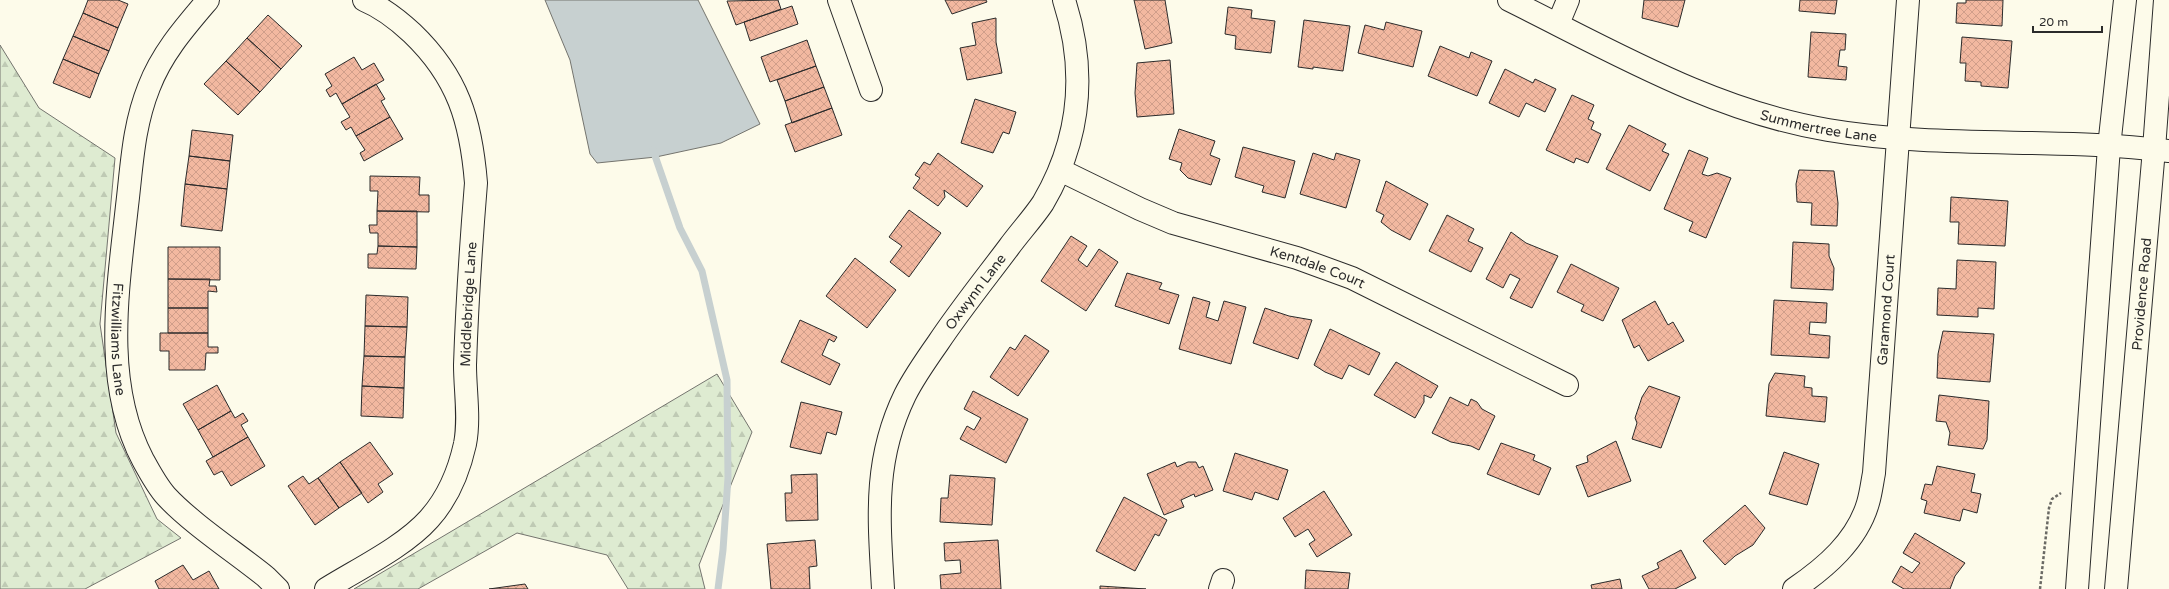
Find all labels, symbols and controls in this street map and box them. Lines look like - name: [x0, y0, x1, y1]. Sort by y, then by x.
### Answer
- scale bar: [2033, 8, 2102, 34]
- text: 20 m: [2039, 15, 2068, 29]
- street label: Summertree Lane: [1758, 106, 1878, 145]
- street label: Providence Road: [2128, 237, 2155, 351]
- street label: Middlebridge Lane: [456, 241, 480, 367]
- street label: Kentdale Court: [1268, 242, 1369, 292]
- street label: Oxwynn Lane: [941, 250, 1009, 333]
- street label: Garamond Court: [1873, 253, 1898, 366]
- street label: Fitzwilliams Lane: [108, 282, 130, 397]

